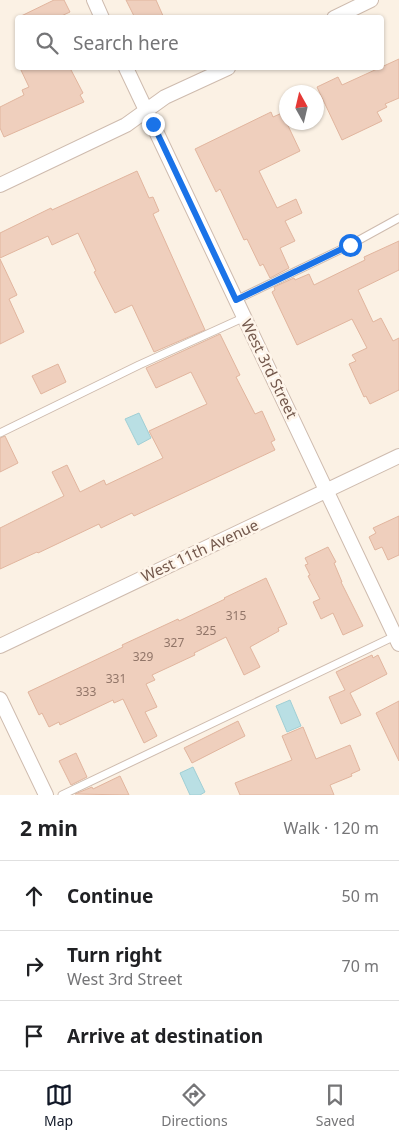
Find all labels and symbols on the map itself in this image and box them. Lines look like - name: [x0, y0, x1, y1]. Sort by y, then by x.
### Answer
- north arrow: [279, 85, 324, 130]
- route end: [142, 113, 165, 136]
- route start: [339, 234, 362, 257]
- street label: West 3rd Street: [237, 316, 303, 422]
- street label: West 11th Avenue: [138, 514, 261, 586]
- house number: 315: [226, 607, 246, 624]
- house number: 325: [196, 622, 216, 639]
- house number: 327: [164, 634, 184, 651]
- house number: 329: [133, 648, 153, 665]
- house number: 331: [106, 670, 126, 687]
- house number: 333: [76, 683, 96, 700]

